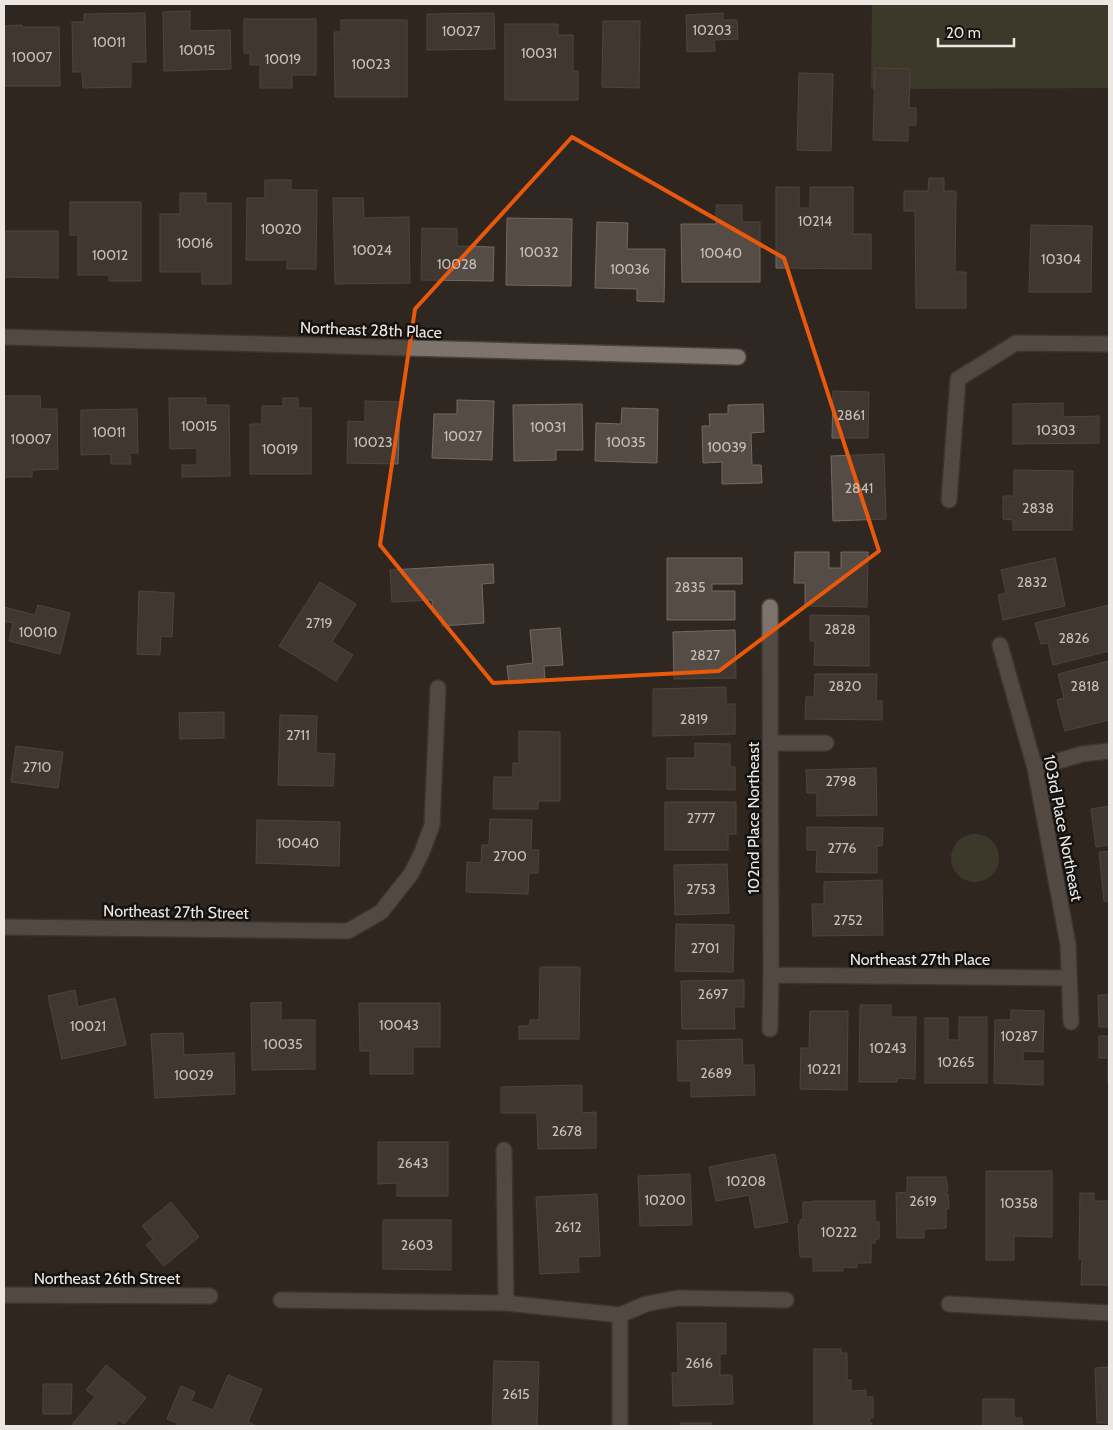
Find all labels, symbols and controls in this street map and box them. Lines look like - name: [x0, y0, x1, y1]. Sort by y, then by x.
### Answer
- scale bar: [938, 15, 1014, 47]
- house number: 10203: [692, 21, 732, 39]
- house number: 10027: [442, 22, 480, 40]
- text: 20 m: [946, 24, 981, 42]
- house number: 10011: [92, 33, 126, 51]
- house number: 10015: [179, 41, 215, 59]
- house number: 10031: [521, 44, 557, 62]
- house number: 10007: [12, 48, 52, 66]
- house number: 10019: [265, 50, 301, 68]
- house number: 10023: [351, 55, 391, 73]
- house number: 10214: [798, 212, 832, 230]
- house number: 10020: [260, 220, 302, 238]
- house number: 10016: [177, 234, 213, 252]
- house number: 10024: [352, 241, 392, 259]
- house number: 10032: [519, 243, 559, 261]
- house number: 10040: [700, 244, 742, 262]
- house number: 10012: [92, 246, 128, 264]
- house number: 10304: [1041, 250, 1081, 268]
- house number: 10028: [437, 255, 477, 273]
- house number: 10036: [610, 260, 650, 278]
- street label: Northeast 28th Place: [300, 318, 442, 342]
- house number: 2861: [837, 406, 865, 424]
- house number: 10015: [181, 417, 217, 435]
- house number: 10031: [530, 418, 566, 436]
- house number: 10303: [1036, 421, 1076, 439]
- house number: 10011: [92, 423, 126, 441]
- house number: 10027: [444, 427, 482, 445]
- house number: 10007: [11, 430, 51, 448]
- house number: 10023: [353, 433, 393, 451]
- house number: 10035: [606, 433, 646, 451]
- house number: 10039: [707, 438, 747, 456]
- house number: 10019: [262, 440, 298, 458]
- house number: 2841: [845, 479, 873, 497]
- house number: 2838: [1022, 499, 1054, 517]
- house number: 2832: [1017, 573, 1047, 591]
- house number: 2835: [675, 578, 705, 596]
- house number: 2719: [306, 614, 332, 632]
- house number: 2828: [824, 620, 856, 638]
- house number: 10010: [19, 623, 57, 641]
- house number: 2826: [1058, 629, 1090, 647]
- house number: 2827: [690, 646, 720, 664]
- house number: 2820: [829, 677, 862, 695]
- house number: 2818: [1071, 677, 1099, 695]
- house number: 2819: [680, 710, 708, 728]
- house number: 2711: [286, 726, 310, 744]
- street label: 102nd Place Northeast: [744, 741, 763, 894]
- street label: 103rd Place Northeast: [1039, 753, 1087, 903]
- house number: 2710: [23, 758, 52, 776]
- house number: 2798: [826, 772, 856, 790]
- house number: 2777: [687, 809, 715, 827]
- house number: 10040: [277, 834, 319, 852]
- house number: 2776: [827, 839, 857, 857]
- house number: 2700: [493, 847, 527, 865]
- house number: 2753: [686, 880, 716, 898]
- street label: Northeast 27th Street: [103, 901, 250, 923]
- house number: 2752: [833, 911, 863, 929]
- house number: 2701: [691, 939, 719, 957]
- street label: Northeast 27th Place: [850, 950, 990, 969]
- house number: 2697: [698, 985, 728, 1003]
- house number: 10043: [379, 1016, 419, 1034]
- house number: 10021: [70, 1017, 106, 1035]
- house number: 10287: [1000, 1027, 1038, 1045]
- house number: 10035: [263, 1035, 303, 1053]
- house number: 10243: [869, 1039, 907, 1057]
- house number: 10265: [937, 1053, 975, 1071]
- house number: 10221: [807, 1060, 841, 1078]
- house number: 2689: [700, 1064, 732, 1082]
- house number: 10029: [174, 1066, 214, 1084]
- house number: 2678: [552, 1122, 582, 1140]
- house number: 2643: [398, 1154, 428, 1172]
- house number: 10208: [726, 1172, 766, 1190]
- house number: 10200: [644, 1191, 686, 1209]
- house number: 2619: [909, 1192, 937, 1210]
- house number: 10358: [1000, 1194, 1038, 1212]
- house number: 2612: [554, 1218, 582, 1236]
- house number: 10222: [821, 1223, 857, 1241]
- house number: 2603: [401, 1236, 433, 1254]
- street label: Northeast 26th Street: [34, 1269, 181, 1288]
- house number: 2616: [685, 1354, 713, 1372]
- house number: 2615: [502, 1385, 530, 1403]

